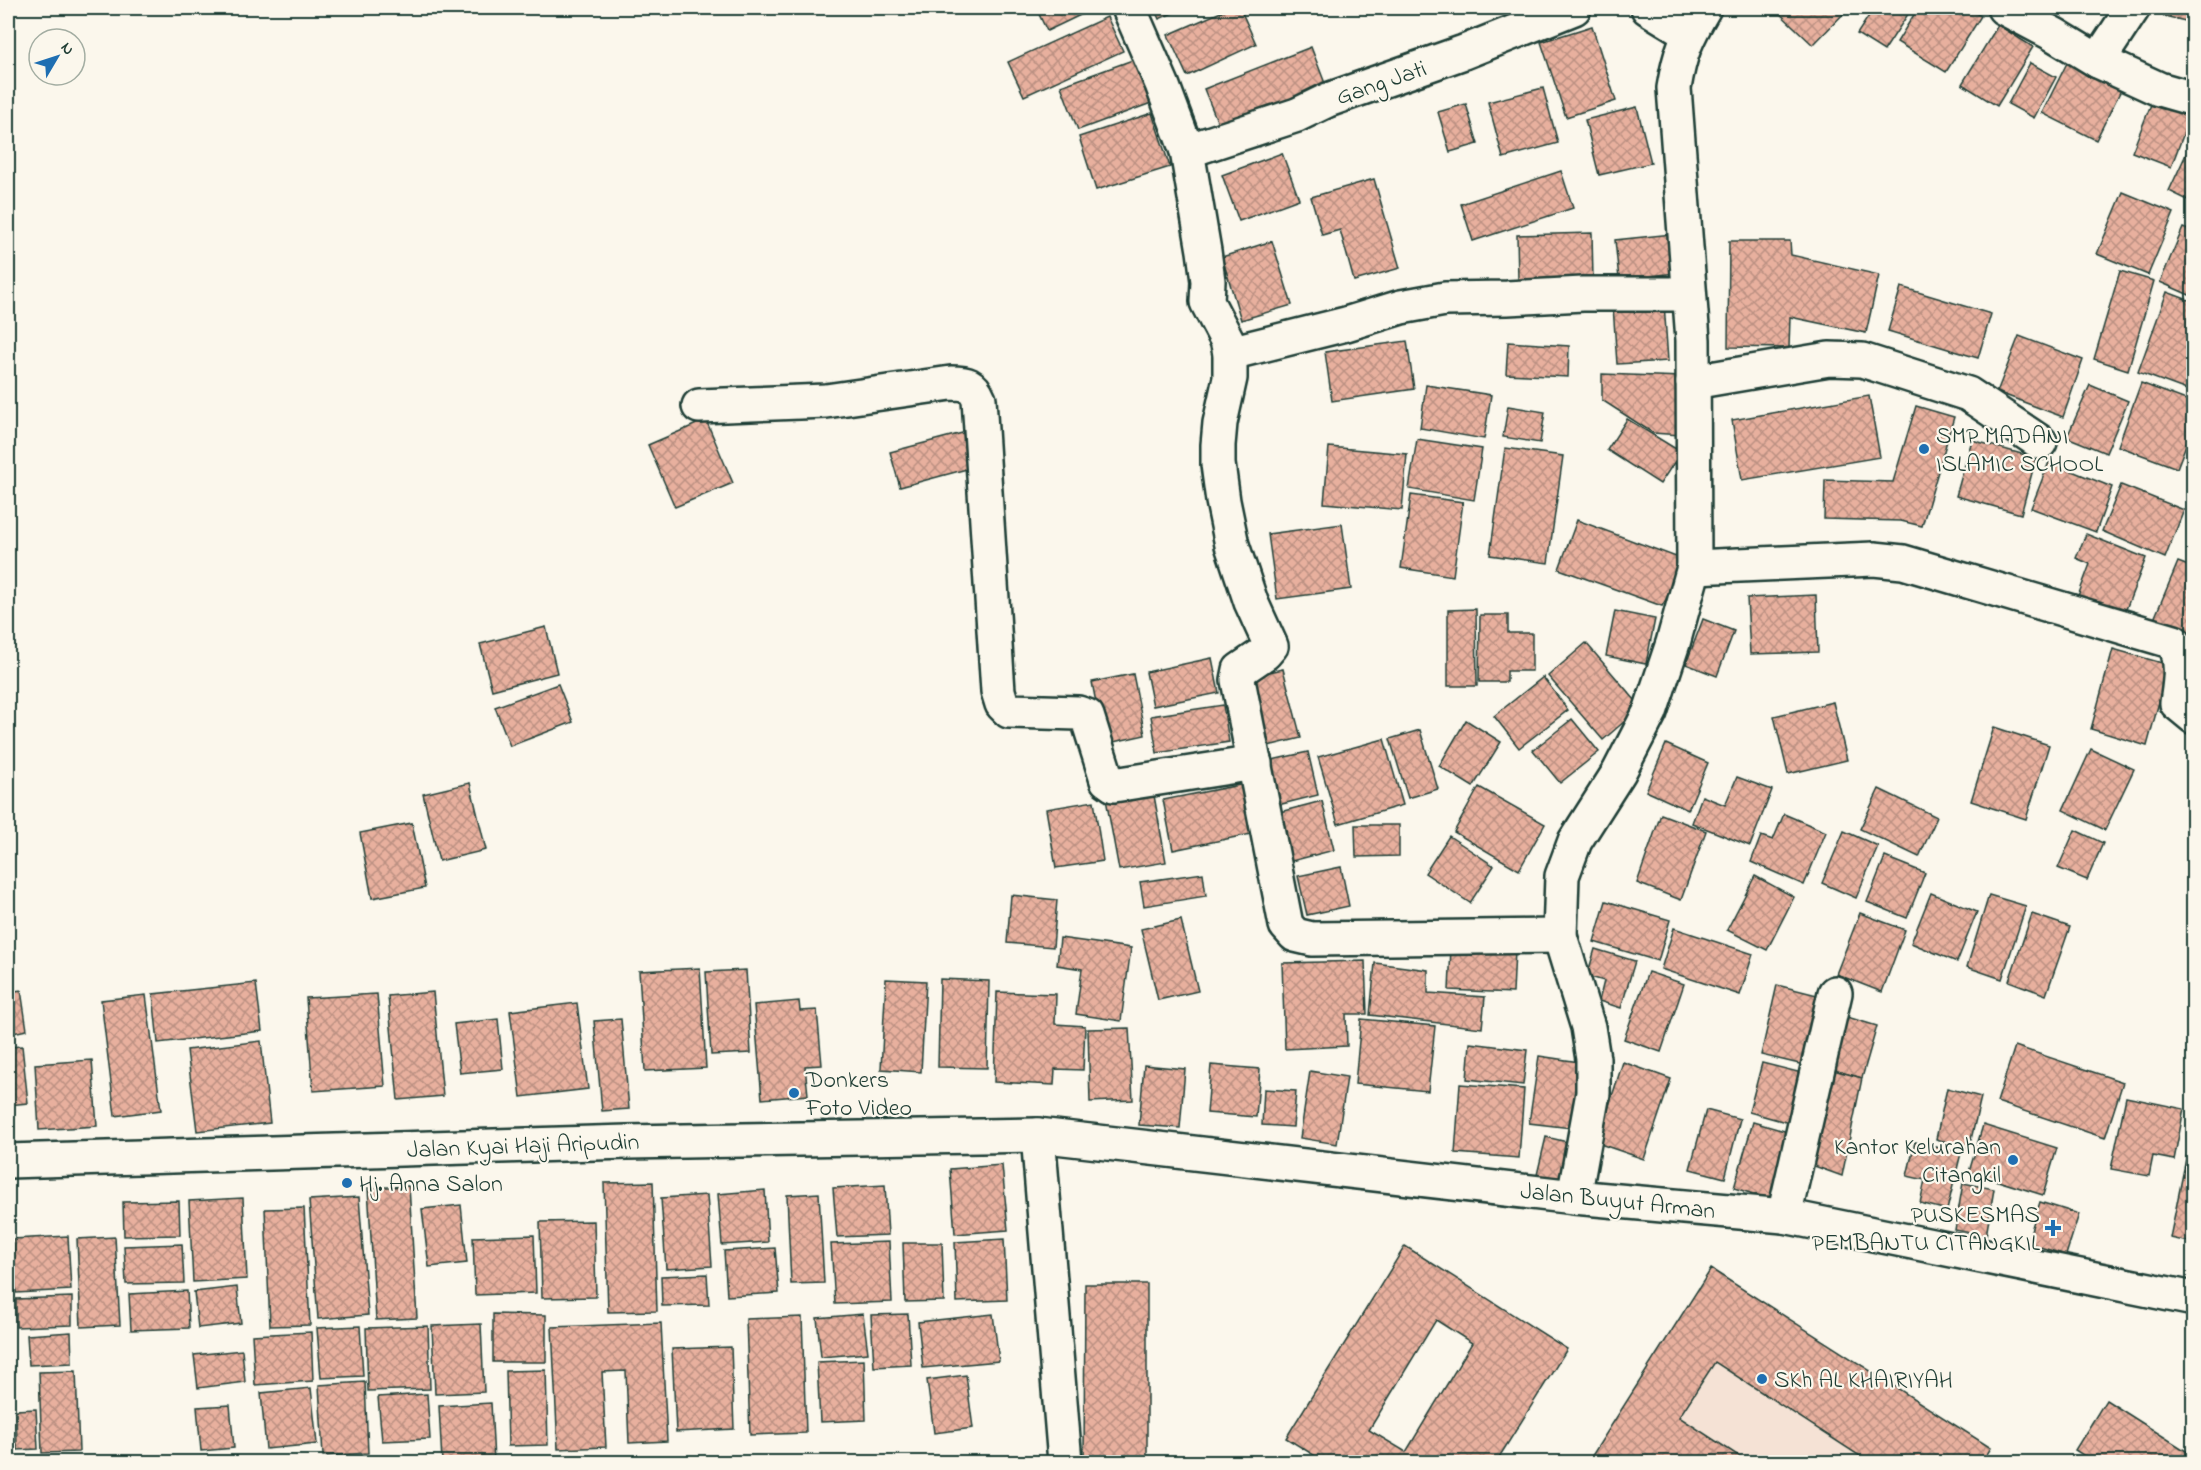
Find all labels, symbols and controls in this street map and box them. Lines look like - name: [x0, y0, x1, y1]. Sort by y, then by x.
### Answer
- north arrow: [27, 27, 87, 87]
- text: N: [54, 37, 80, 61]
- street label: Gang Jati: [1332, 53, 1432, 116]
- place label: SMP MADANI ISLAMIC SCHOOL: [1936, 420, 2103, 483]
- marker: SMP MADANI ISLAMIC SCHOOL: [1917, 442, 1931, 456]
- place label: Donkers Foto Video: [805, 1064, 912, 1127]
- marker: Donkers Foto Video: [787, 1086, 801, 1100]
- street label: Jalan Kyai Haji Aripudin: [406, 1126, 640, 1170]
- place label: Kantor Kelurahan Citangkil: [1834, 1131, 2001, 1194]
- marker: Kantor Kelurahan Citangkil: [2006, 1153, 2020, 1167]
- place label: Hj. Anna Salon: [359, 1168, 503, 1203]
- street label: Jalan Buyut Arman: [1518, 1175, 1717, 1231]
- marker: Hj. Anna Salon: [340, 1176, 354, 1190]
- place label: PUSKESMAS PEMBANTU CITANGKIL: [1812, 1199, 2040, 1262]
- marker: PUSKESMAS PEMBANTU CITANGKIL: [2044, 1219, 2062, 1237]
- place label: SKh AL KHAIRIYAH: [1774, 1364, 1953, 1399]
- marker: SKh AL KHAIRIYAH: [1755, 1372, 1769, 1386]

